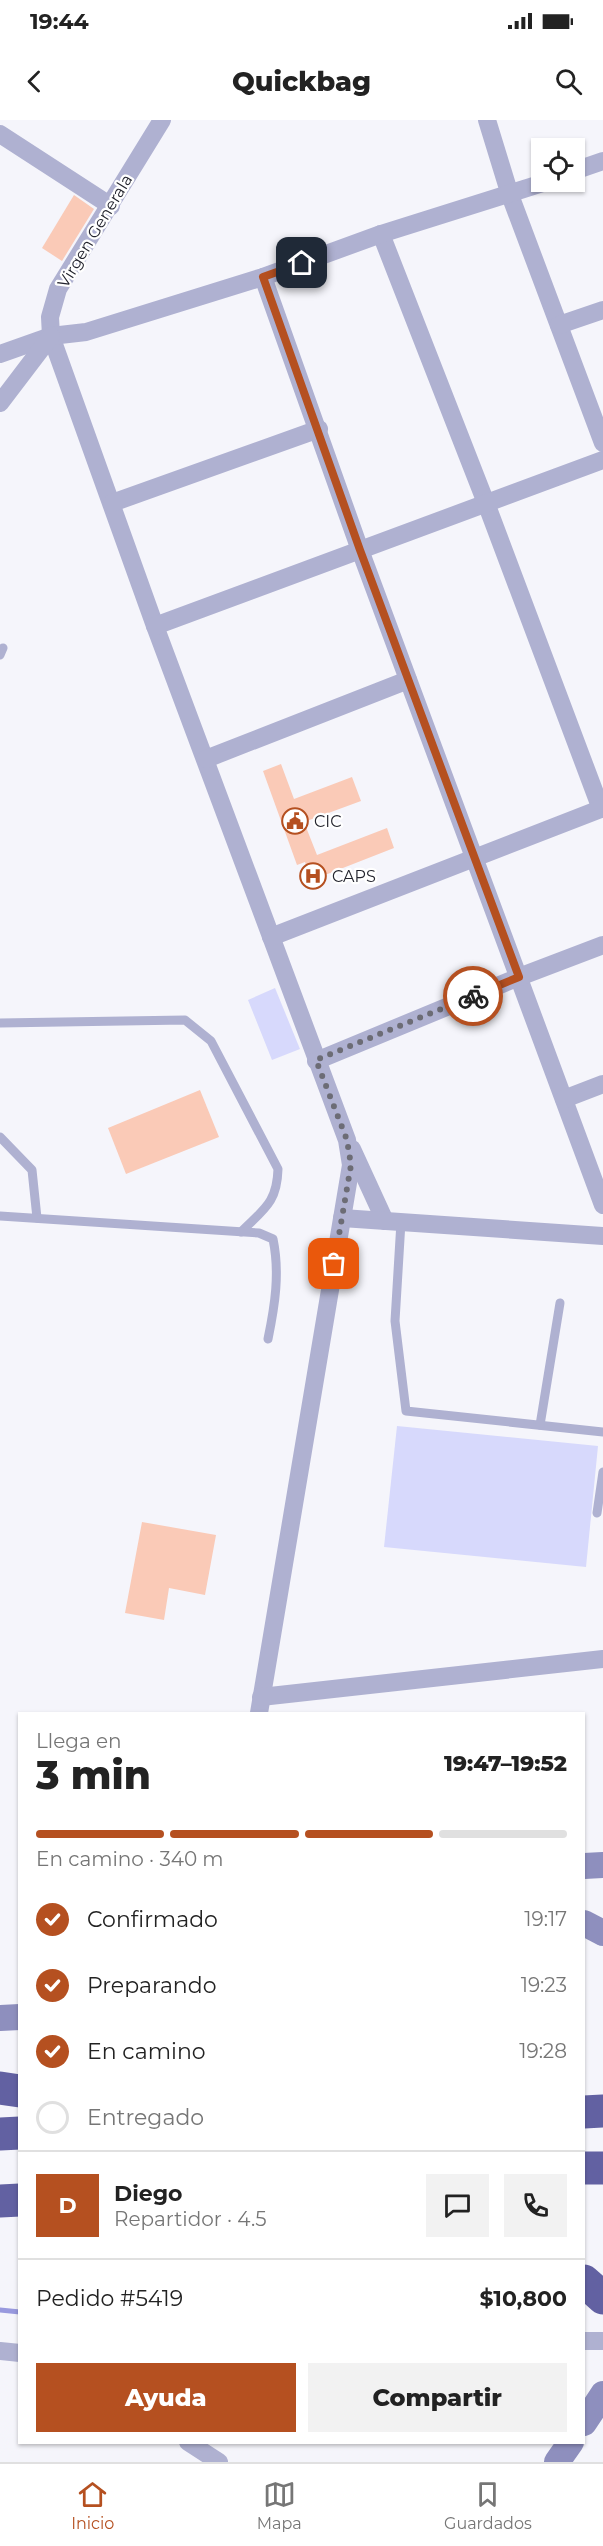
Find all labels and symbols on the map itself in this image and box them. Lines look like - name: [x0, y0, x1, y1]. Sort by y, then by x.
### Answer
- street label: Virgen Generala: [54, 171, 136, 291]
- pin: [276, 237, 327, 288]
- public building icon: CIC: [280, 806, 310, 836]
- place label: CIC: [314, 812, 342, 831]
- hospital icon: CAPS: [298, 861, 328, 891]
- place label: CAPS: [332, 867, 376, 886]
- courier: [443, 966, 503, 1026]
- pin: [308, 1238, 359, 1289]

